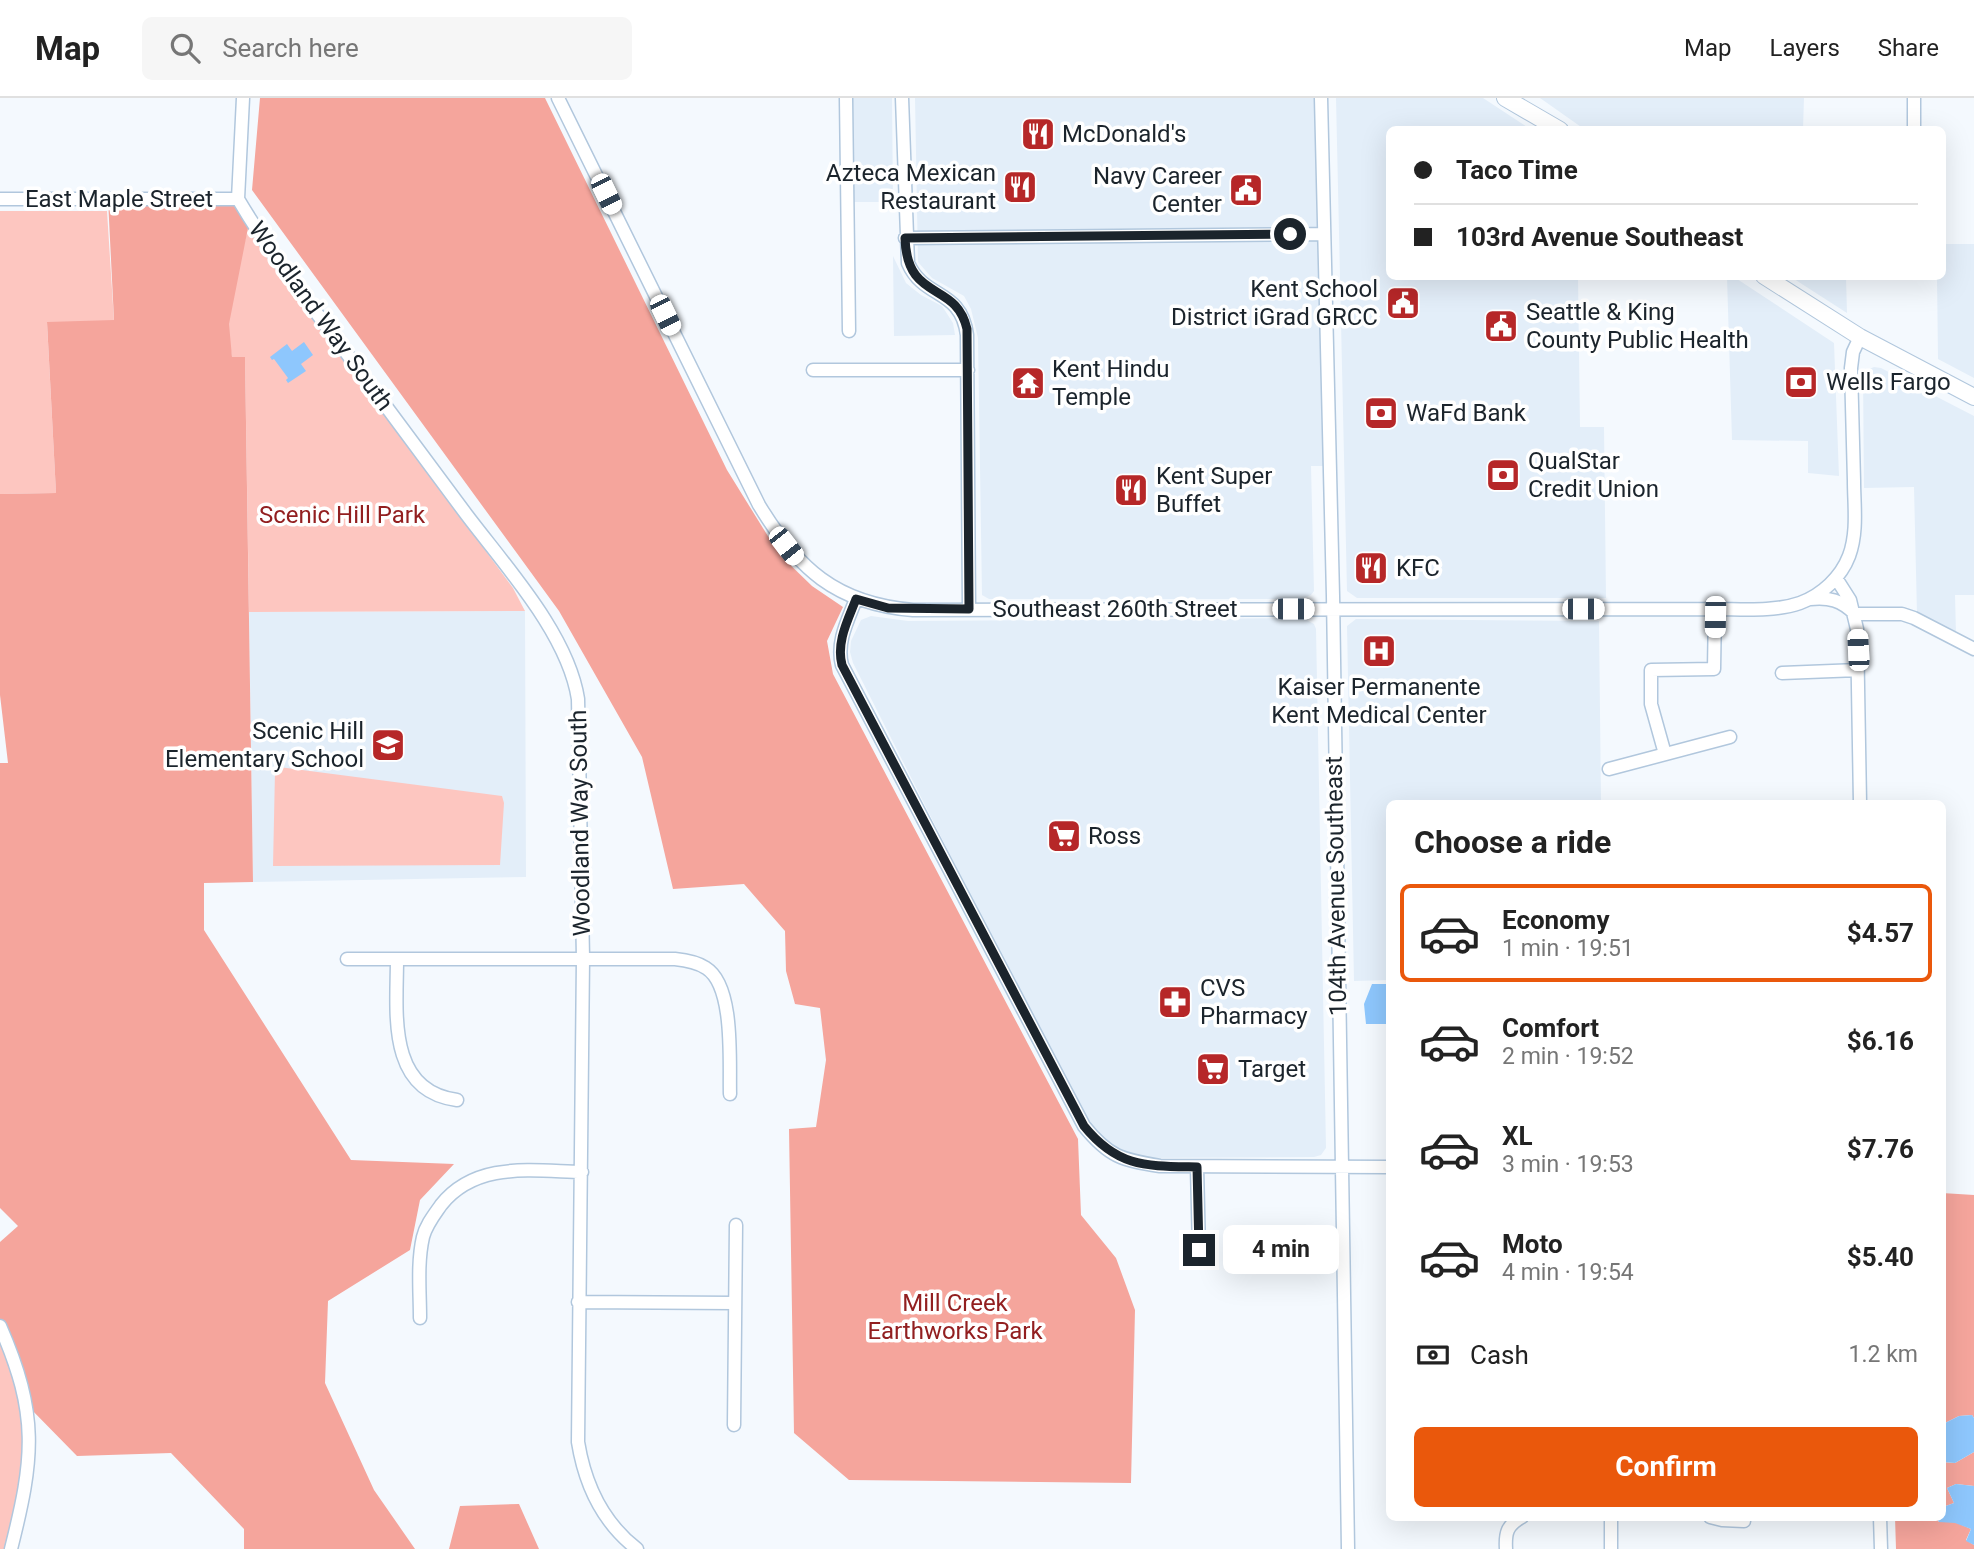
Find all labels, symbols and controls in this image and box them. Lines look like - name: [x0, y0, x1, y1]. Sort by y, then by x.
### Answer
- search box: [142, 17, 632, 80]
- text: Map: [35, 29, 100, 68]
- icon: search: [166, 29, 204, 67]
- text: Search here: [222, 33, 359, 63]
- text: Map: [1684, 34, 1732, 62]
- text: Layers: [1770, 34, 1840, 62]
- text: Share: [1878, 34, 1939, 62]
- restaurant icon: McDonald's: [1019, 115, 1057, 153]
- place label: McDonald's: [1062, 120, 1186, 148]
- text: Taco Time: [1456, 155, 1578, 185]
- place label: Azteca Mexican Restaurant: [826, 159, 996, 215]
- place label: Navy Career Center: [1093, 162, 1222, 218]
- restaurant icon: Azteca Mexican Restaurant: [1001, 168, 1039, 206]
- car: [588, 171, 625, 217]
- public building icon: Navy Career Center: [1227, 171, 1265, 209]
- street label: East Maple Street: [25, 185, 213, 213]
- street label: Woodland Way South: [243, 216, 399, 416]
- route start: [1274, 218, 1306, 250]
- text: 103rd Avenue Southeast: [1456, 222, 1743, 252]
- place label: Kent School District iGrad GRCC: [1171, 275, 1378, 331]
- public building icon: Kent School District iGrad GRCC: [1384, 284, 1422, 322]
- car: [647, 292, 684, 338]
- place label: Seattle & King County Public Health: [1526, 298, 1749, 354]
- public building icon: Seattle & King County Public Health: [1482, 307, 1520, 345]
- place label: Kent Hindu Temple: [1052, 355, 1170, 411]
- bank icon: Wells Fargo: [1782, 363, 1820, 401]
- temple icon: Kent Hindu Temple: [1009, 364, 1047, 402]
- place label: Wells Fargo: [1826, 368, 1951, 396]
- bank icon: WaFd Bank: [1362, 394, 1400, 432]
- place label: WaFd Bank: [1406, 399, 1527, 427]
- place label: QualStar Credit Union: [1528, 447, 1659, 503]
- bank icon: QualStar Credit Union: [1484, 456, 1522, 494]
- place label: Kent Super Buffet: [1156, 462, 1272, 518]
- restaurant icon: Kent Super Buffet: [1112, 471, 1150, 509]
- park label: Scenic Hill Park: [259, 501, 426, 529]
- car: [765, 523, 808, 569]
- restaurant icon: KFC: [1352, 549, 1390, 587]
- place label: KFC: [1396, 554, 1440, 582]
- street label: Southeast 260th Street: [992, 595, 1238, 623]
- car: [1705, 596, 1726, 638]
- car: [1273, 599, 1315, 620]
- car: [1563, 599, 1605, 620]
- car: [1847, 628, 1870, 672]
- hospital icon: Kaiser Permanente Kent Medical Center: [1360, 632, 1398, 670]
- place label: Kaiser Permanente Kent Medical Center: [1271, 673, 1487, 729]
- street label: Woodland Way South: [564, 709, 596, 937]
- place label: Scenic Hill Elementary School: [165, 717, 364, 773]
- school or university icon: Scenic Hill Elementary School: [369, 726, 407, 764]
- street label: 104th Avenue Southeast: [1320, 756, 1352, 1016]
- supermarket icon: Ross: [1045, 817, 1083, 855]
- place label: Ross: [1088, 822, 1141, 850]
- text: Choose a ride: [1414, 823, 1611, 861]
- icon: car: [1418, 902, 1481, 965]
- text: Economy: [1502, 905, 1609, 935]
- text: $4.57: [1847, 918, 1914, 948]
- text: 1 min · 19:51: [1502, 935, 1634, 962]
- place label: CVS Pharmacy: [1200, 974, 1308, 1030]
- pharmacy icon: CVS Pharmacy: [1156, 983, 1194, 1021]
- icon: car: [1418, 1010, 1481, 1073]
- text: Comfort: [1502, 1013, 1599, 1043]
- text: $6.16: [1847, 1026, 1914, 1056]
- text: 2 min · 19:52: [1502, 1043, 1634, 1070]
- supermarket icon: Target: [1194, 1050, 1232, 1088]
- place label: Target: [1238, 1055, 1306, 1083]
- icon: car: [1418, 1118, 1481, 1181]
- text: XL: [1502, 1121, 1533, 1151]
- text: $7.76: [1847, 1134, 1914, 1164]
- text: 3 min · 19:53: [1502, 1151, 1634, 1178]
- callout: 4 min: [1224, 1226, 1339, 1274]
- icon: car: [1418, 1226, 1481, 1289]
- text: Moto: [1502, 1229, 1563, 1259]
- route end: [1183, 1234, 1215, 1266]
- text: 4 min: [1252, 1236, 1310, 1263]
- text: $5.40: [1847, 1242, 1914, 1272]
- text: 4 min · 19:54: [1502, 1259, 1634, 1286]
- park label: Mill Creek Earthworks Park: [867, 1289, 1043, 1345]
- icon: cash: [1414, 1336, 1452, 1374]
- text: Cash: [1470, 1340, 1529, 1370]
- text: 1.2 km: [1849, 1341, 1918, 1368]
- button: Confirm: [1414, 1427, 1918, 1507]

